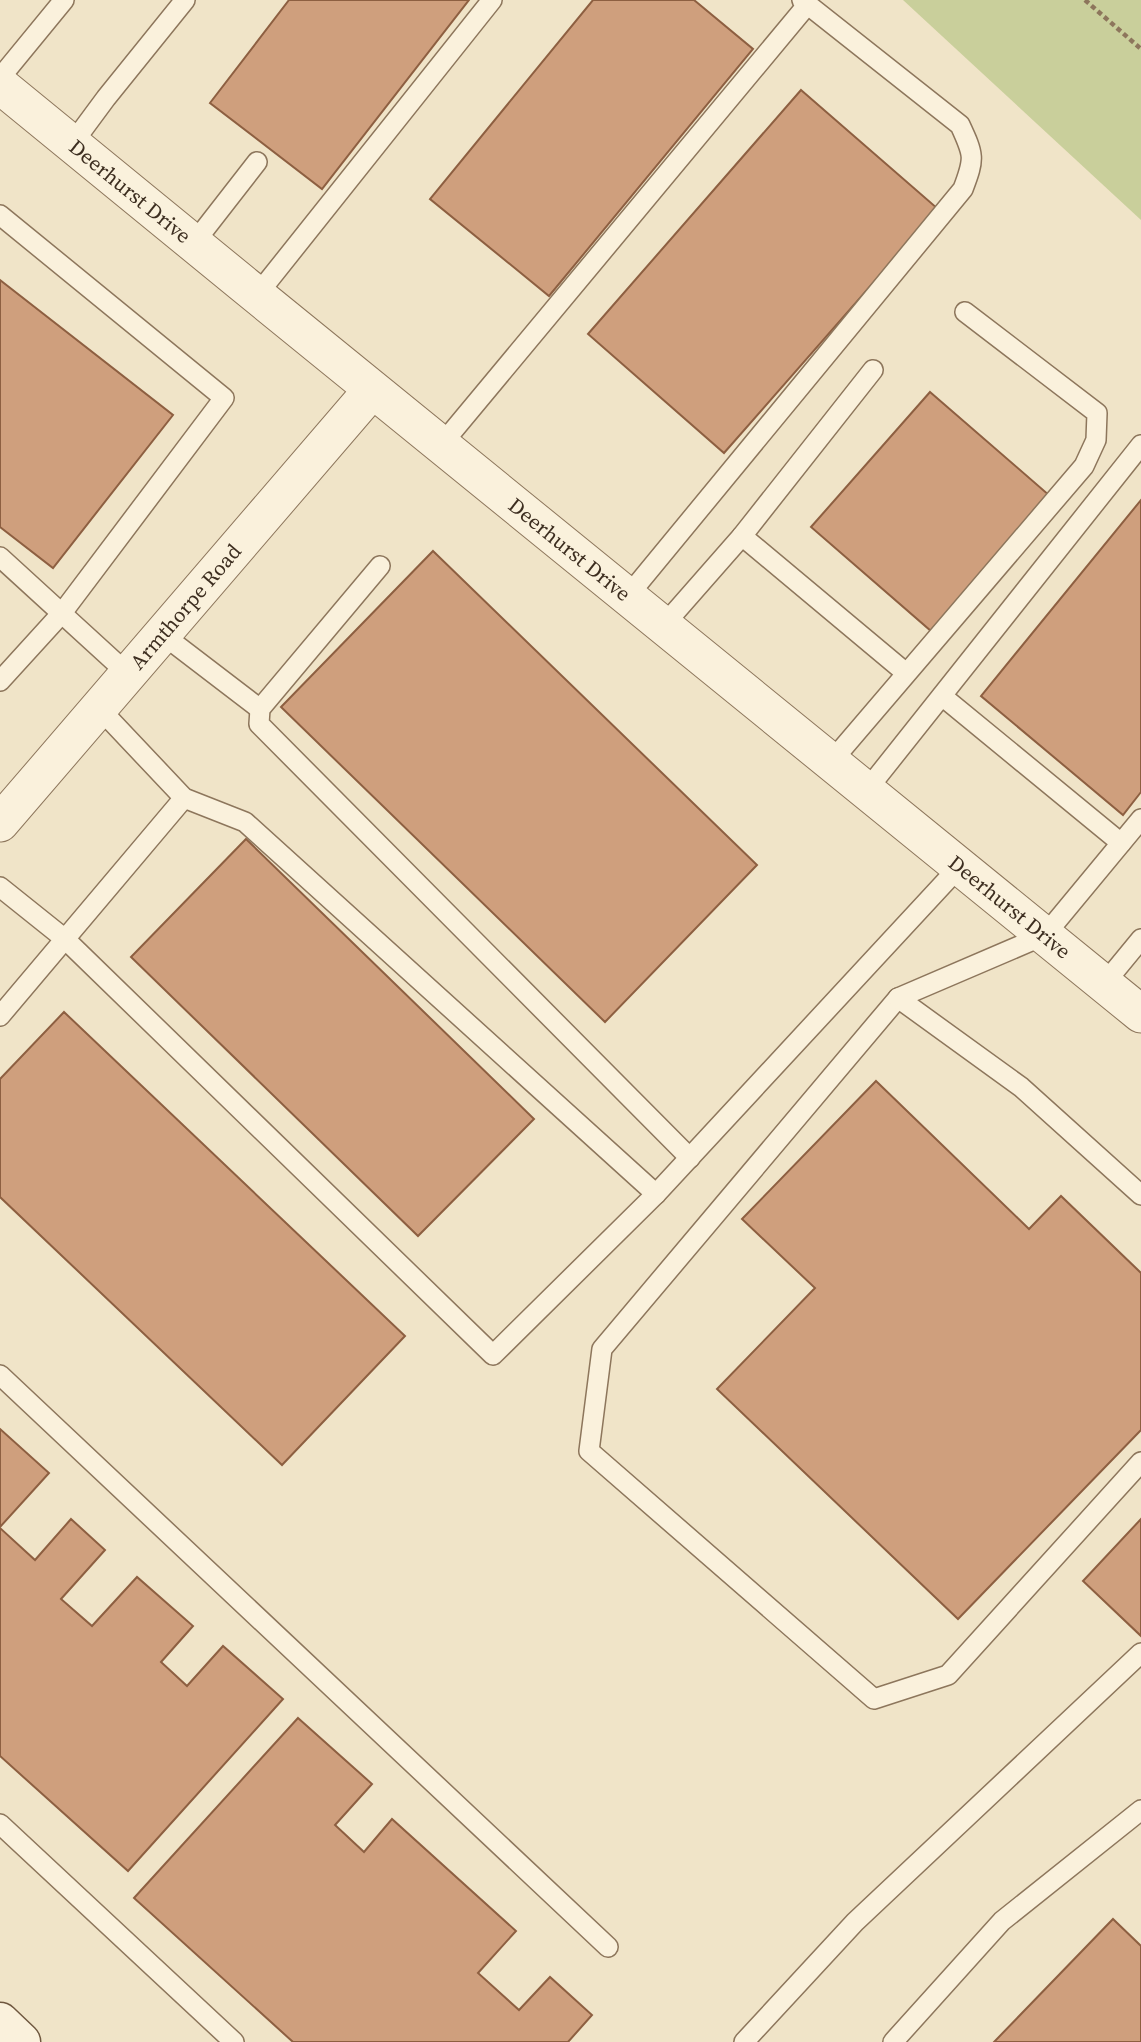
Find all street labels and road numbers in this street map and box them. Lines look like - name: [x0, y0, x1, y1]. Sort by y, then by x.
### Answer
- street label: Deerhurst Drive: [63, 132, 198, 250]
- street label: Deerhurst Drive: [502, 491, 637, 608]
- street label: Armthorpe Road: [123, 537, 248, 676]
- street label: Deerhurst Drive: [942, 848, 1077, 965]

